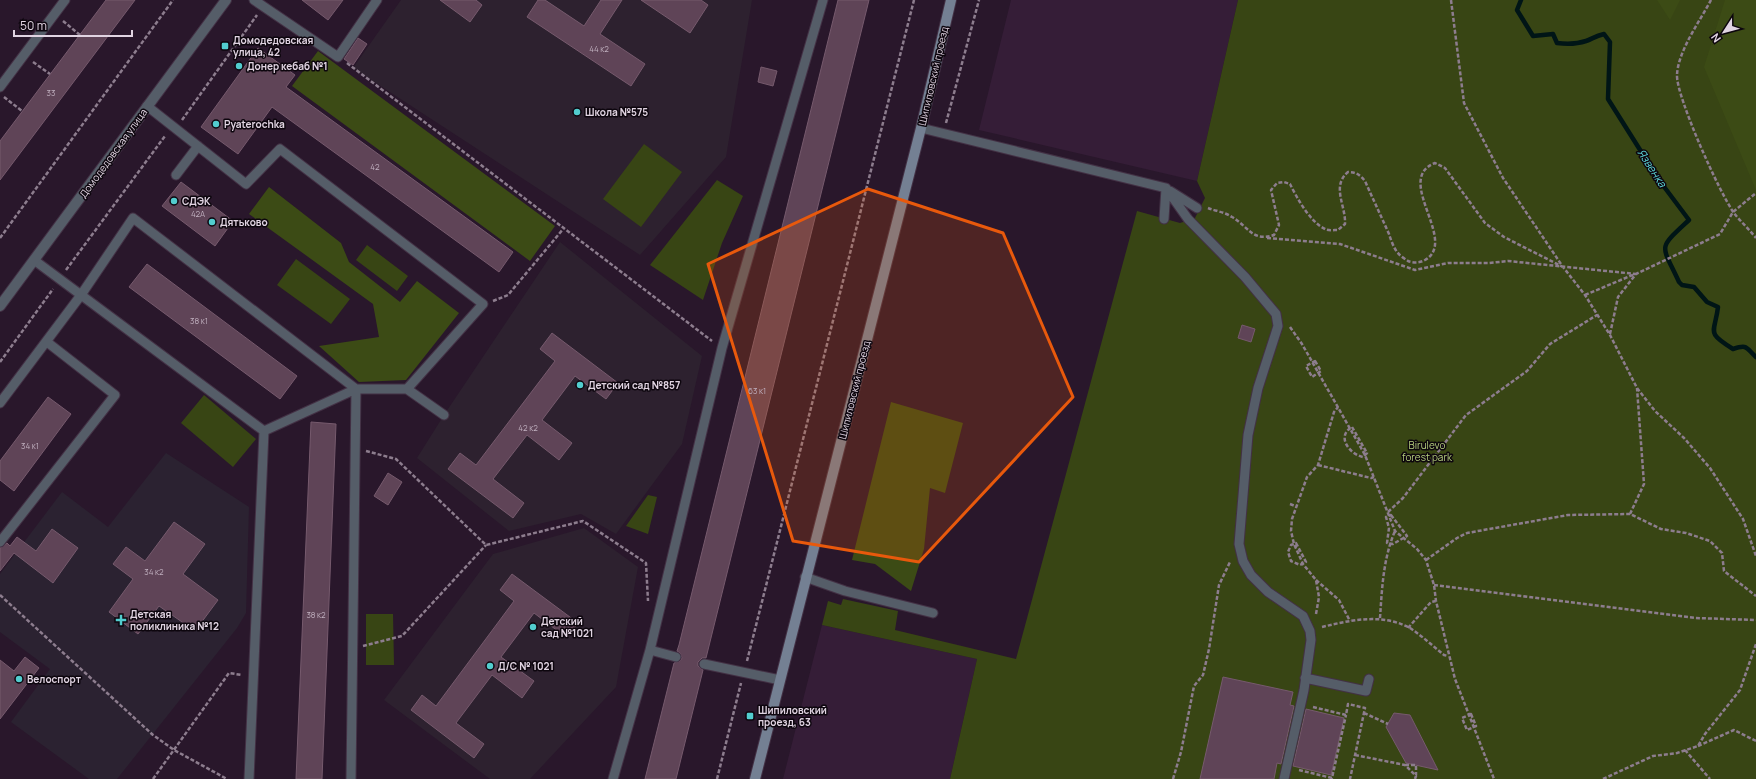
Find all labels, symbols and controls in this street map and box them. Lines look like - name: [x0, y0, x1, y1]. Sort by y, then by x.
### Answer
- scale bar: [14, 12, 132, 38]
- north arrow: [1704, 12, 1744, 52]
- text: 50 m: [20, 17, 47, 34]
- street label: Шипиловский проезд: [915, 25, 951, 127]
- text: N: [1707, 30, 1724, 46]
- place label: Домодедовская улица, 42: [233, 33, 313, 59]
- marker: Домодедовская улица, 42: [220, 41, 230, 51]
- house number: 44 к2: [589, 43, 609, 54]
- place label: Донер кебаб №1: [247, 59, 328, 73]
- marker: Донер кебаб №1: [234, 61, 244, 71]
- house number: 33: [47, 87, 55, 98]
- place label: Школа №575: [585, 105, 648, 119]
- street label: Домодедовская улица: [76, 106, 150, 200]
- marker: Школа №575: [572, 107, 582, 117]
- place label: Pyaterochka: [224, 117, 285, 131]
- marker: Pyaterochka: [211, 119, 221, 129]
- water label: Язвенка: [1634, 146, 1671, 191]
- house number: 42: [370, 161, 380, 172]
- place label: СДЭК: [182, 194, 211, 208]
- marker: СДЭК: [169, 196, 179, 206]
- house number: 42А: [191, 208, 205, 219]
- place label: Дятьково: [220, 215, 268, 229]
- marker: Дятьково: [207, 217, 217, 227]
- house number: 38 к1: [190, 315, 208, 326]
- street label: Шипиловский проезд: [835, 339, 873, 441]
- place label: Детский сад №857: [588, 378, 680, 392]
- marker: Детский сад №857: [575, 380, 585, 390]
- house number: 63 к1: [748, 385, 766, 396]
- house number: 42 к2: [518, 422, 538, 433]
- park label: Birulevo forest park: [1402, 438, 1453, 464]
- house number: 34 к1: [21, 440, 39, 451]
- house number: 34 к2: [144, 566, 164, 577]
- place label: Детская поликлиника №12: [130, 607, 219, 633]
- house number: 38 к2: [306, 609, 326, 620]
- marker: Детская поликлиника №12: [115, 614, 127, 626]
- place label: Детский сад №1021: [541, 614, 593, 640]
- marker: Детский сад №1021: [528, 622, 538, 632]
- place label: Д/C № 1021: [498, 659, 554, 673]
- marker: Д/C № 1021: [485, 661, 495, 671]
- place label: Велоспорт: [27, 672, 82, 686]
- marker: Велоспорт: [14, 674, 24, 684]
- place label: Шипиловский проезд, 63: [758, 703, 827, 729]
- marker: Шипиловский проезд, 63: [745, 711, 755, 721]

